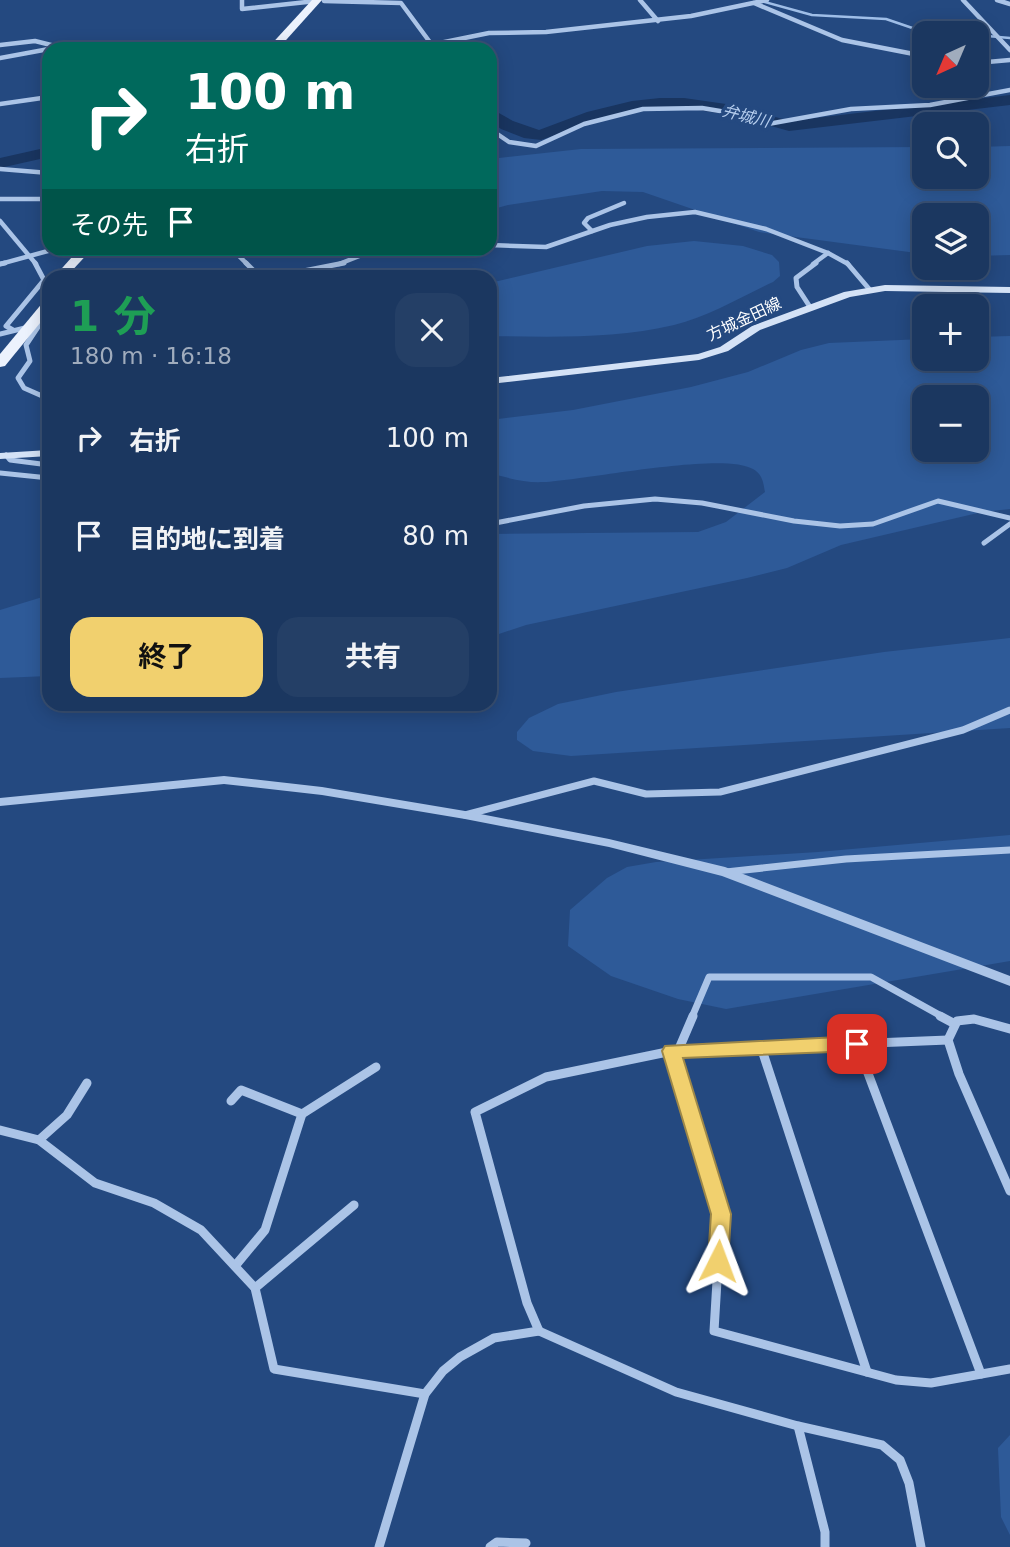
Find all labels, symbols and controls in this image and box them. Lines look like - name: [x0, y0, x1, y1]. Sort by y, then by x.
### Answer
- north arrow: [912, 21, 989, 98]
- map controls: [912, 21, 989, 462]
- text: 100 m: [185, 64, 355, 121]
- icon: right: [70, 70, 161, 161]
- water label: 弁城川: [720, 101, 774, 132]
- button: search: [912, 112, 989, 189]
- text: 右折: [185, 130, 249, 168]
- icon: arrive: [162, 203, 200, 241]
- button: layers: [912, 203, 989, 280]
- text: その先: [70, 210, 148, 240]
- text: 1 分: [70, 292, 156, 341]
- button: close: [395, 293, 469, 367]
- street label: 方城金田線: [704, 293, 784, 345]
- button: +: [912, 294, 989, 371]
- text: 180 m · 16:18: [70, 343, 232, 369]
- button: −: [912, 385, 989, 462]
- icon: right: [70, 419, 108, 457]
- text: 100 m: [386, 423, 469, 453]
- text: 右折: [129, 426, 181, 456]
- icon: arrive: [70, 517, 108, 555]
- text: 80 m: [402, 521, 469, 551]
- text: 目的地に到着: [129, 524, 285, 554]
- button: 終了: [70, 617, 263, 697]
- button: 共有: [277, 617, 469, 697]
- pin: [827, 1014, 887, 1074]
- icon: arrive: [838, 1025, 876, 1063]
- position arrow: [681, 1224, 755, 1298]

